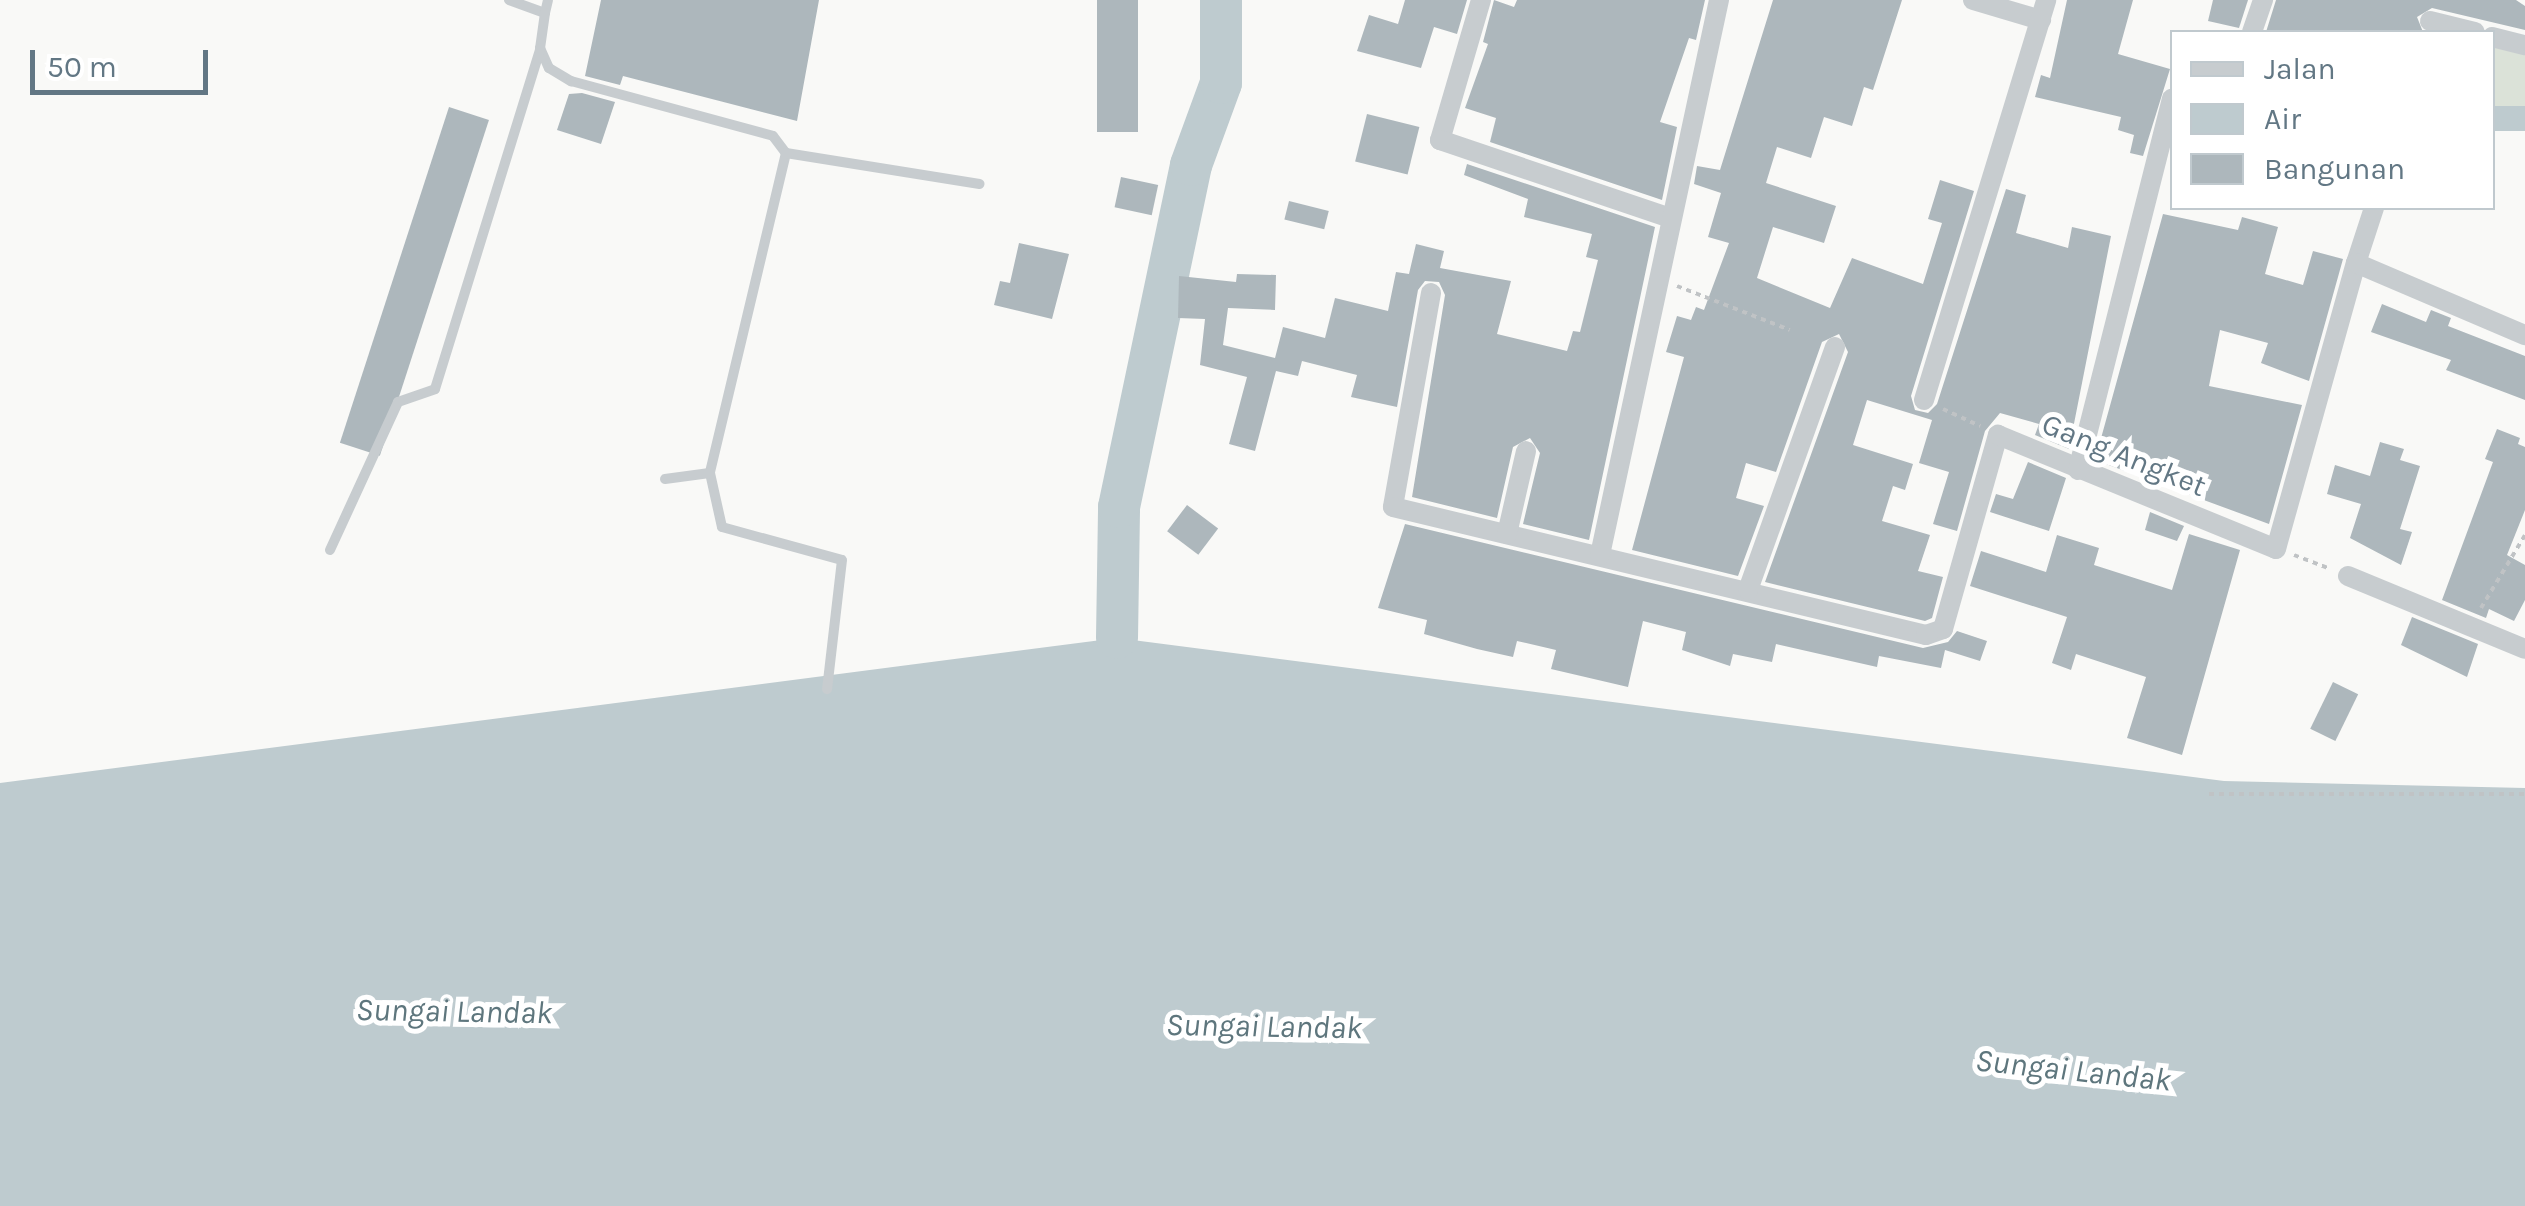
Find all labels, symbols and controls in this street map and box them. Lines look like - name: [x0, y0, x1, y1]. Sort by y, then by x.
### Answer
- scale bar: [35, 30, 212, 92]
- legend: [2170, 30, 2495, 210]
- text: 50 m: [47, 49, 117, 85]
- text: Jalan: [2264, 51, 2336, 87]
- text: Air: [2264, 101, 2301, 137]
- text: Bangunan: [2264, 151, 2405, 187]
- street label: Gang Angket: [2037, 406, 2211, 504]
- water label: Sungai Landak: [355, 991, 553, 1033]
- water label: Sungai Landak: [1165, 1006, 1363, 1048]
- water label: Sungai Landak: [1973, 1042, 2173, 1100]

